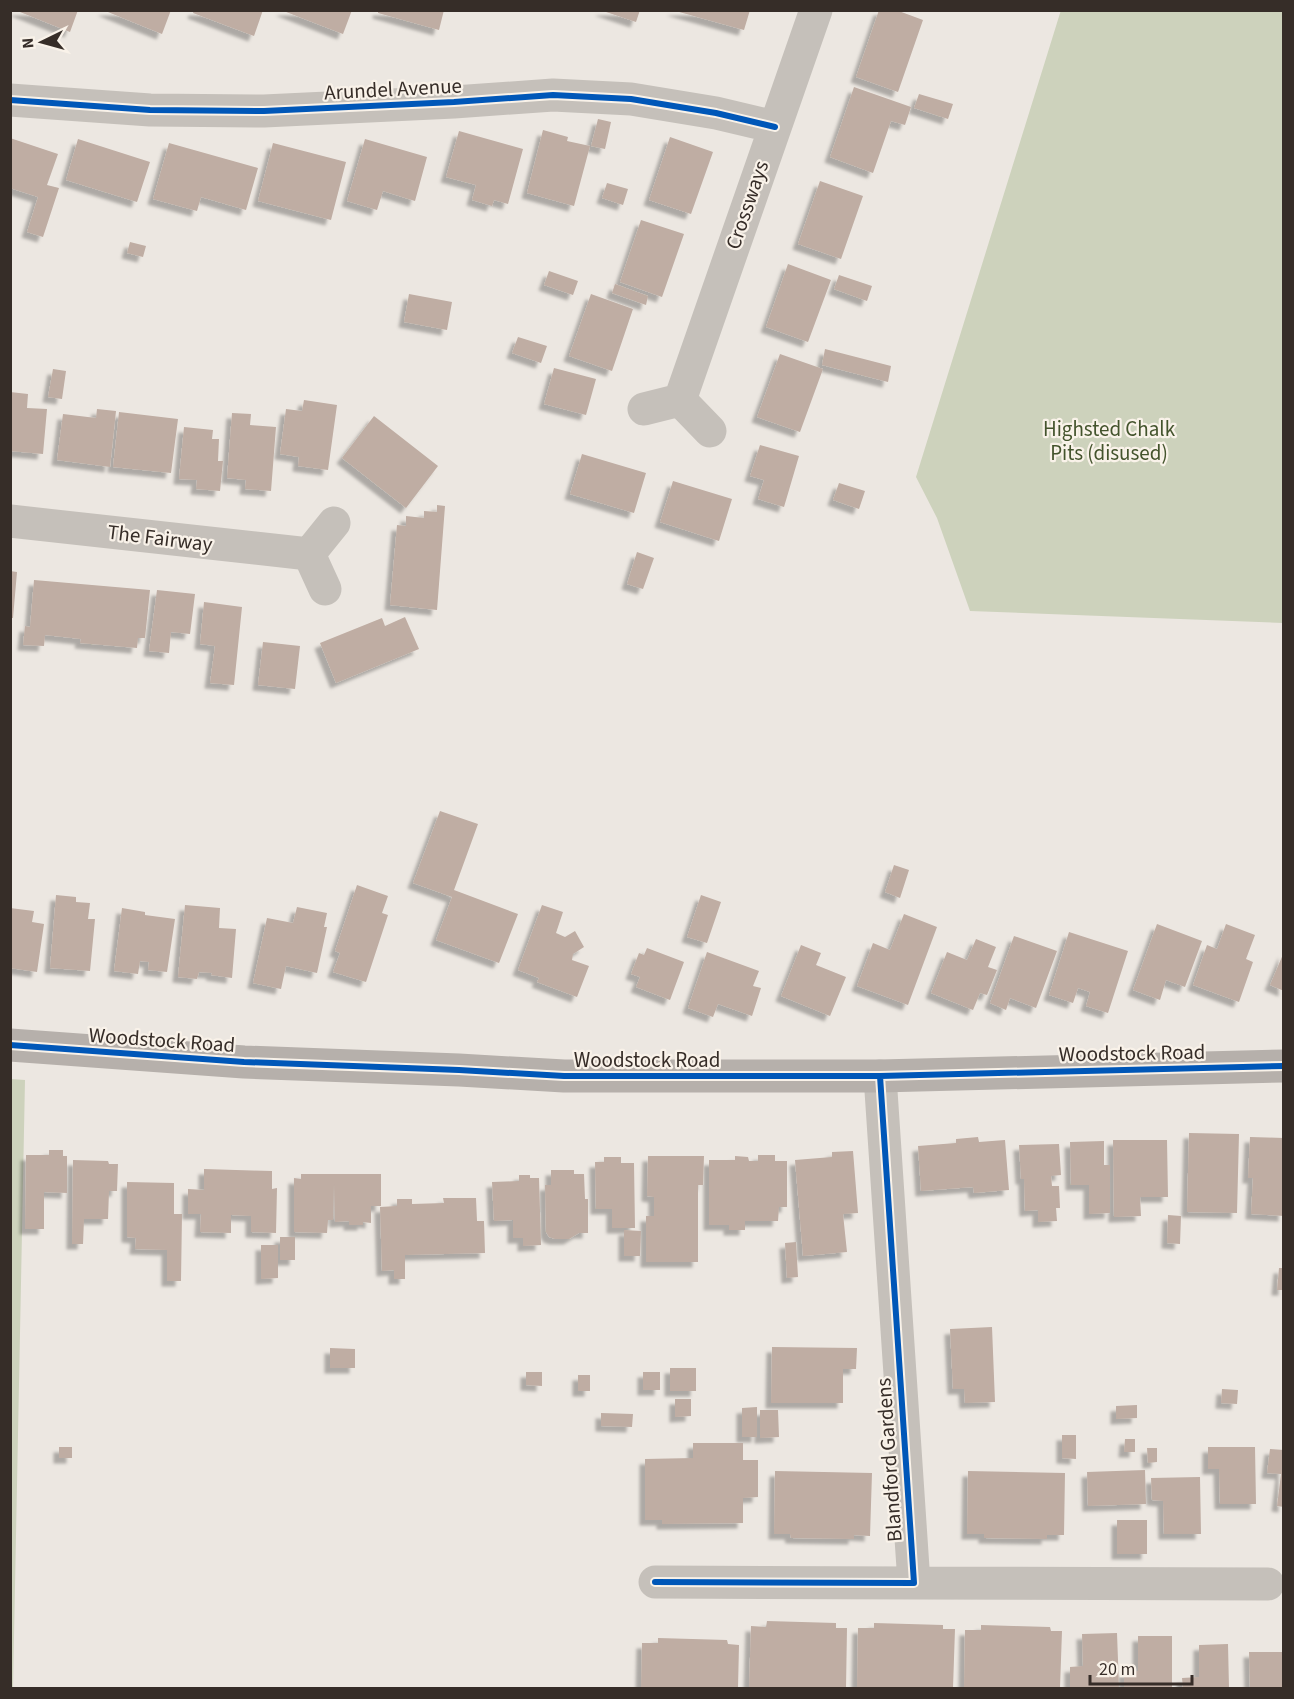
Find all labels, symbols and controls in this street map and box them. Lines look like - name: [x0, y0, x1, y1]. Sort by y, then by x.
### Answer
- north arrow: [12, 12, 72, 72]
- text: N: [17, 37, 39, 49]
- street label: Arundel Avenue: [323, 70, 463, 108]
- street label: Crossways: [718, 156, 776, 253]
- park label: Highsted Chalk Pits (disused): [1043, 414, 1176, 468]
- street label: The Fairway: [106, 517, 214, 559]
- street label: Woodstock Road: [88, 1020, 236, 1060]
- street label: Woodstock Road: [1058, 1037, 1206, 1069]
- street label: Woodstock Road: [574, 1045, 720, 1075]
- street label: Blandford Gardens: [868, 1377, 910, 1543]
- scale bar: [1090, 1648, 1192, 1686]
- text: 20 m: [1099, 1657, 1135, 1682]

